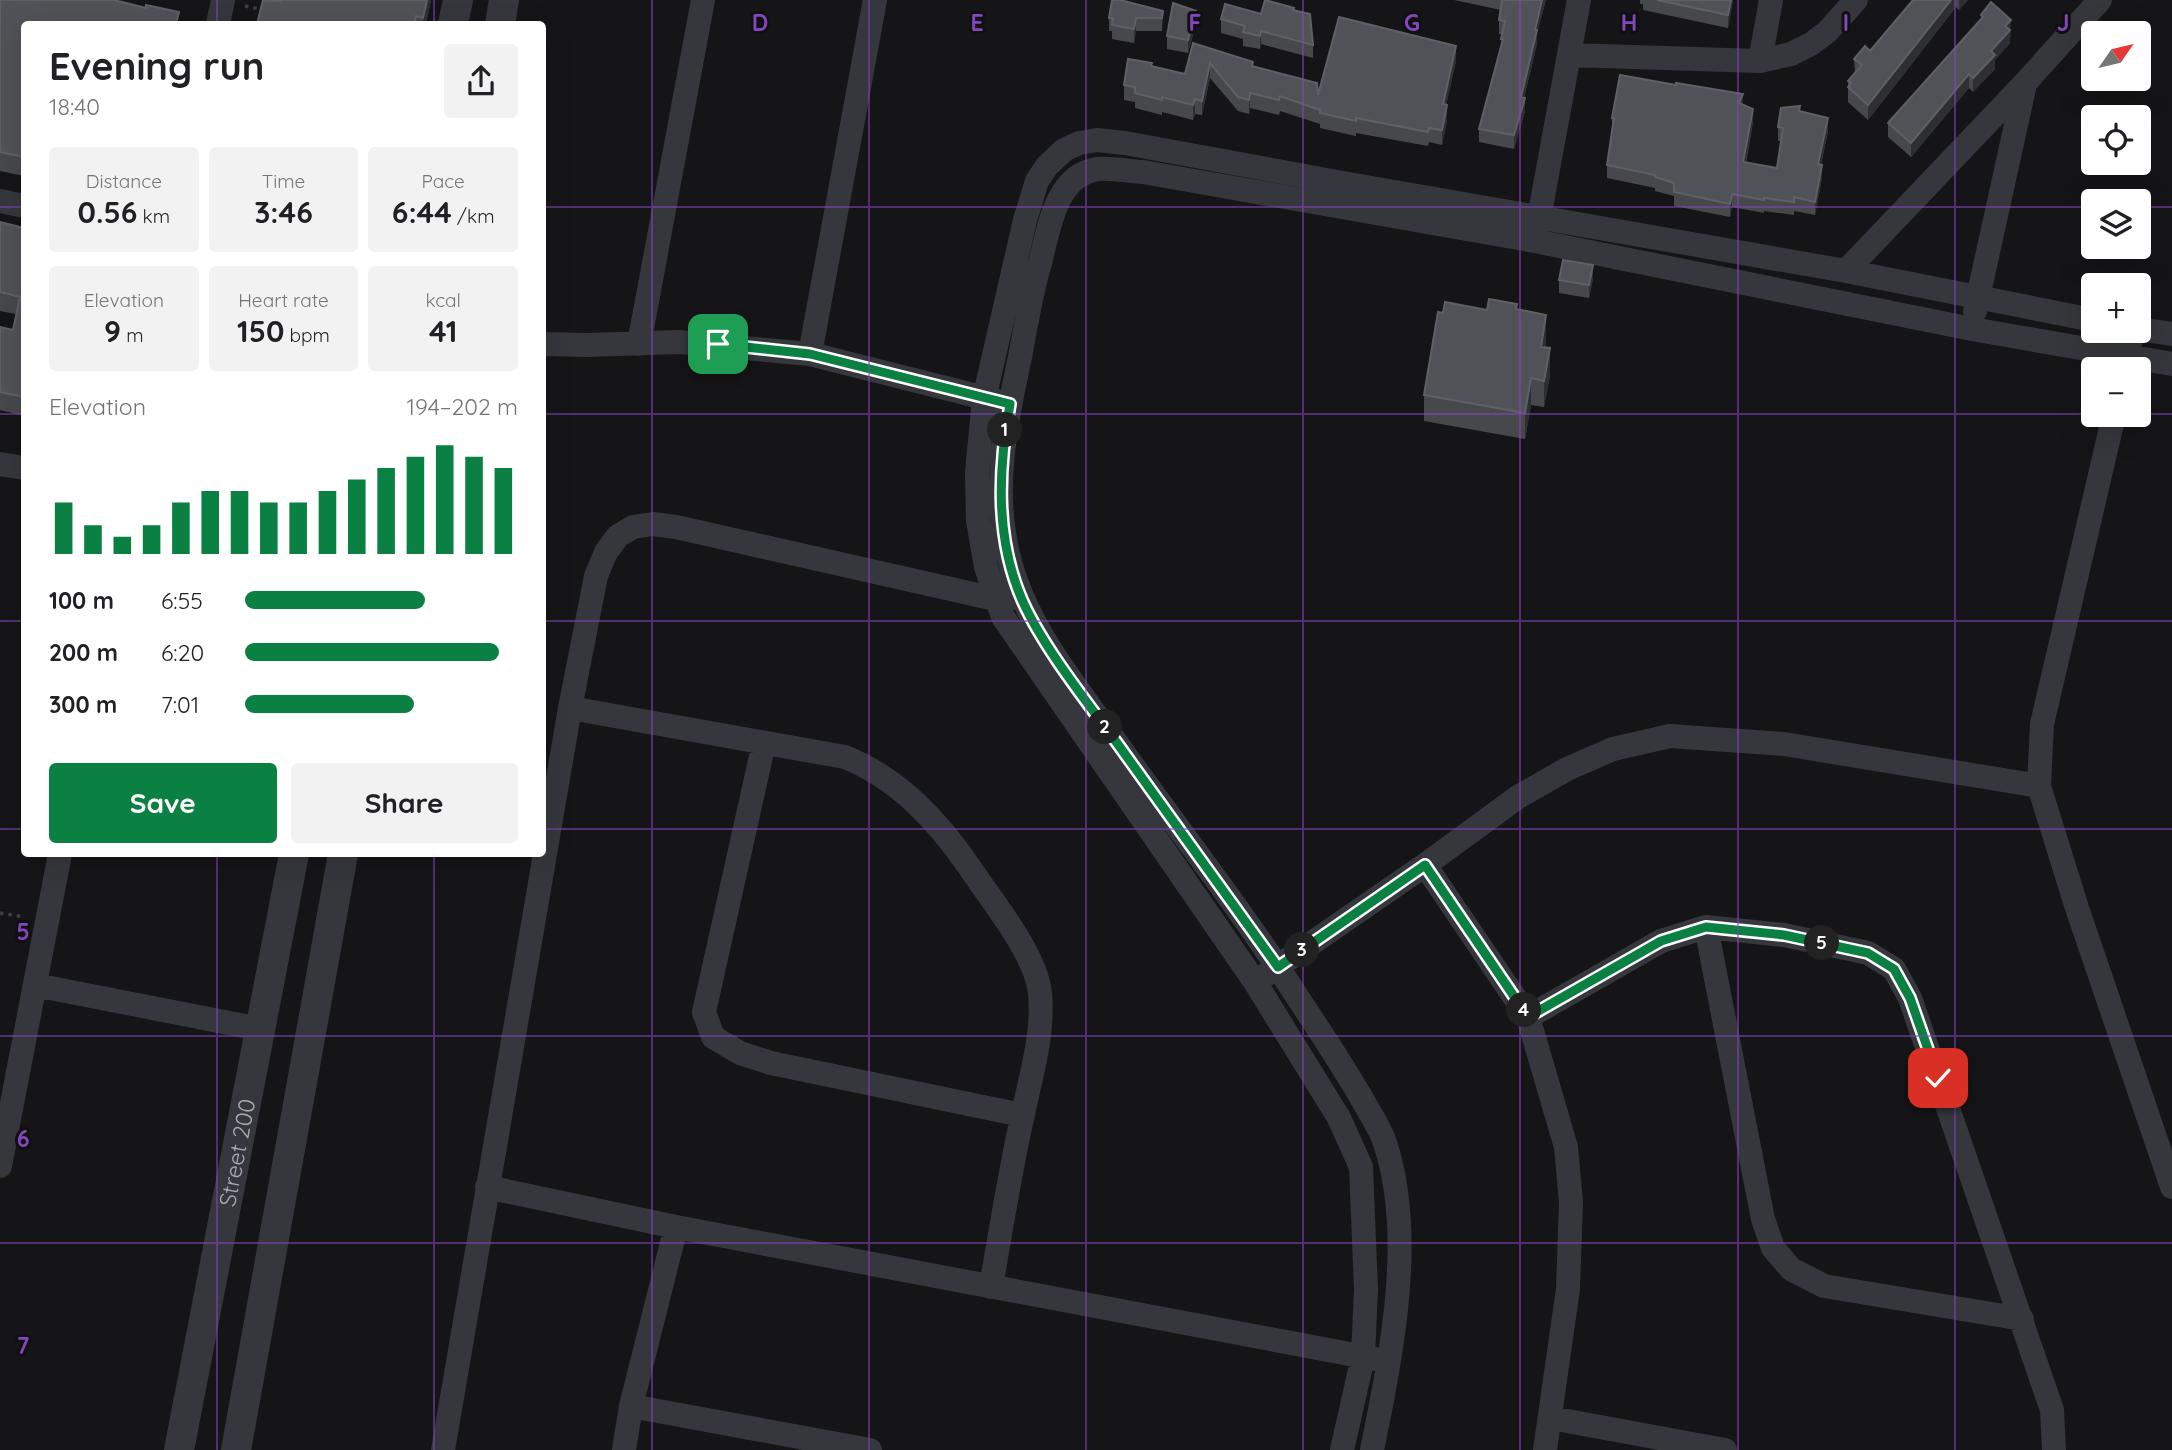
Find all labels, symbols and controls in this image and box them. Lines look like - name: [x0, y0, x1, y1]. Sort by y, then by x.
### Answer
- text: D: [752, 8, 768, 37]
- text: E: [970, 8, 984, 37]
- text: F: [1189, 8, 1201, 37]
- text: G: [1404, 8, 1420, 37]
- text: H: [1621, 8, 1637, 37]
- text: I: [1843, 8, 1849, 37]
- text: J: [2057, 8, 2069, 37]
- north arrow: [2081, 21, 2151, 91]
- map controls: [2081, 21, 2151, 427]
- text: Evening run: [49, 42, 264, 90]
- button: share: [444, 44, 518, 118]
- text: 18:40: [49, 92, 100, 121]
- button: locate: [2081, 105, 2151, 175]
- text: Distance: [86, 169, 162, 193]
- text: Time: [262, 169, 305, 193]
- text: Pace: [422, 169, 465, 193]
- button: layers: [2081, 189, 2151, 259]
- text: 0.56: [78, 193, 137, 231]
- text: 3:46: [254, 193, 313, 231]
- text: 6:44: [392, 193, 452, 231]
- text: km: [137, 204, 170, 228]
- text: /km: [452, 204, 495, 228]
- button: +: [2081, 273, 2151, 343]
- text: Elevation: [84, 288, 164, 312]
- text: Heart rate: [238, 288, 329, 312]
- text: kcal: [425, 288, 461, 312]
- text: 9: [104, 312, 121, 350]
- text: 150: [237, 312, 284, 350]
- text: 41: [429, 312, 457, 350]
- pin: [688, 314, 748, 374]
- text: m: [121, 323, 144, 347]
- text: bpm: [284, 323, 330, 347]
- icon: arrive: [699, 325, 737, 363]
- button: −: [2081, 357, 2151, 427]
- text: Elevation: [49, 392, 146, 421]
- text: 194–202 m: [406, 392, 518, 421]
- pin: 1: [988, 412, 1023, 448]
- text: 1: [1001, 417, 1008, 441]
- text: 100 m: [49, 586, 114, 615]
- text: 6:55: [161, 586, 203, 615]
- text: 200 m: [49, 638, 118, 667]
- text: 6:20: [161, 638, 204, 667]
- text: 300 m: [49, 690, 117, 719]
- text: 7:01: [161, 690, 199, 719]
- pin: 2: [1088, 710, 1122, 744]
- text: 2: [1099, 714, 1110, 738]
- button: Save: [49, 763, 277, 843]
- button: Share: [291, 763, 518, 843]
- text: 5: [16, 917, 30, 946]
- pin: 5: [1804, 926, 1840, 960]
- text: 5: [1816, 930, 1827, 954]
- pin: 3: [1284, 932, 1320, 968]
- text: 3: [1296, 937, 1307, 961]
- pin: 4: [1506, 992, 1542, 1028]
- text: 4: [1518, 997, 1529, 1021]
- pin: [1908, 1048, 1968, 1108]
- icon: check: [1919, 1059, 1957, 1097]
- street label: Street 200: [212, 1096, 261, 1209]
- text: 6: [17, 1124, 29, 1153]
- text: 7: [17, 1331, 30, 1360]

